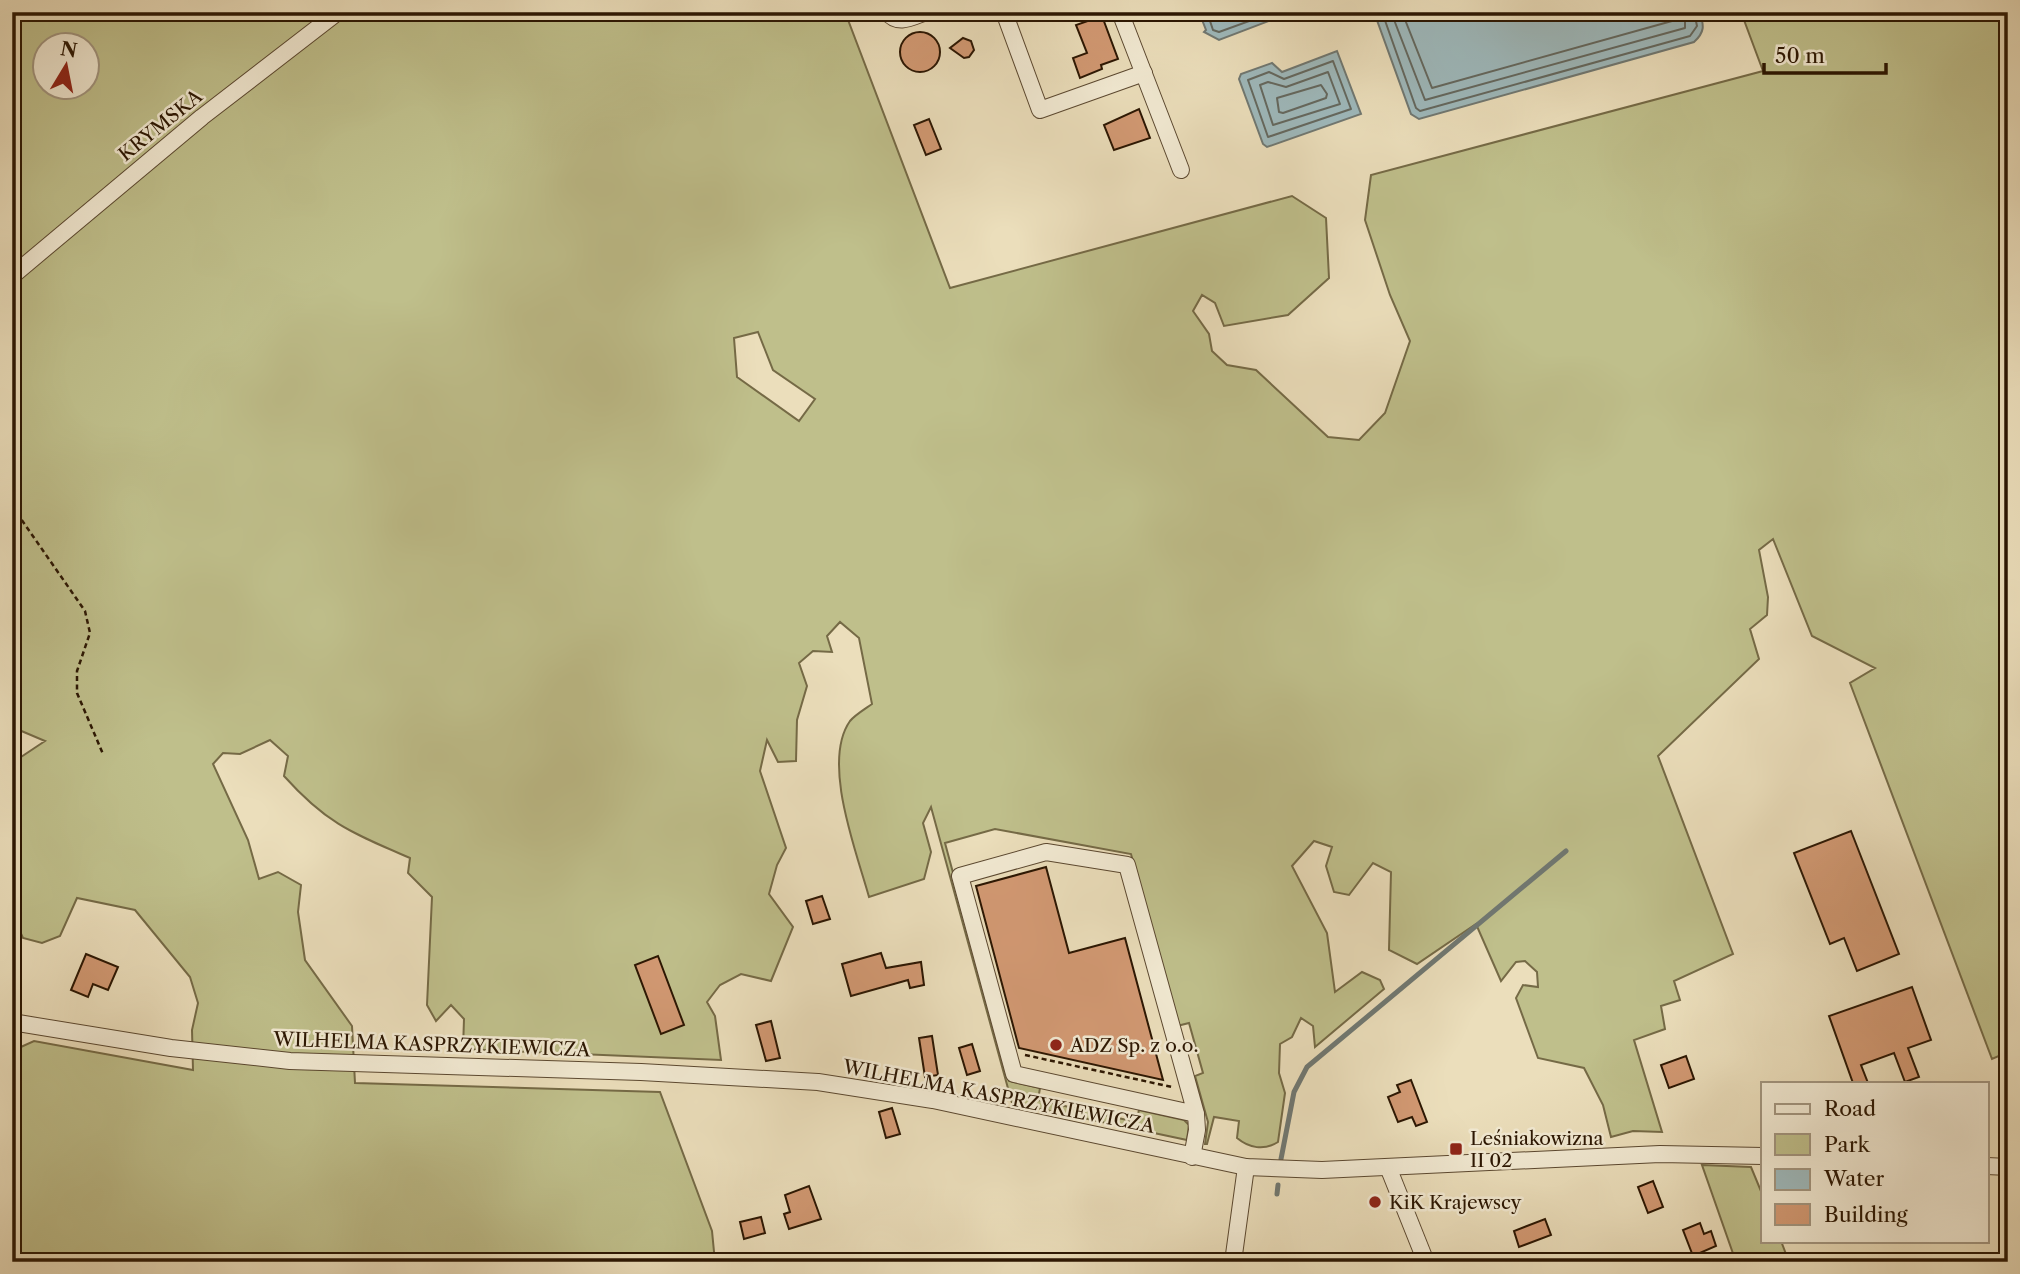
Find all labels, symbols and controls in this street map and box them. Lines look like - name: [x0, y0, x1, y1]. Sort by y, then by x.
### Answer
- north arrow: [32, 32, 102, 102]
- scale bar: [1764, 32, 1887, 76]
- text: N: [59, 37, 79, 63]
- text: 50 m: [1775, 43, 1825, 68]
- street label: KRYMSKA: [114, 84, 207, 166]
- street label: WILHELMA KASPRZYKIEWICZA: [272, 1027, 592, 1062]
- place label: ADZ Sp. z o.o.: [1069, 1034, 1198, 1057]
- marker: ADZ Sp. z o.o.: [1048, 1037, 1064, 1053]
- street label: WILHELMA KASPRZYKIEWICZA: [840, 1055, 1158, 1138]
- legend: [1761, 1082, 1988, 1242]
- text: Road: [1824, 1096, 1876, 1121]
- place label: Leśniakowizna II 02: [1470, 1127, 1604, 1172]
- text: Park: [1824, 1132, 1870, 1157]
- marker: Leśniakowizna II 02: [1448, 1141, 1464, 1157]
- text: Water: [1823, 1166, 1884, 1191]
- place label: KiK Krajewscy: [1389, 1191, 1522, 1214]
- marker: KiK Krajewscy: [1367, 1194, 1383, 1210]
- text: Building: [1824, 1202, 1909, 1227]

